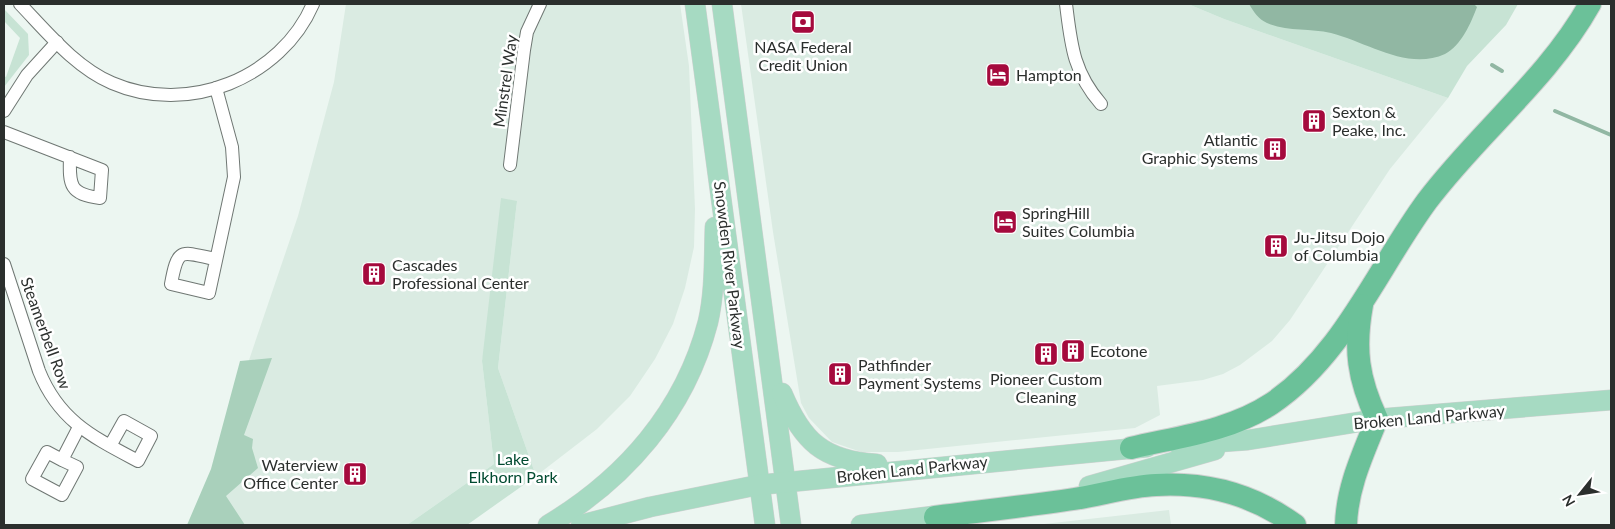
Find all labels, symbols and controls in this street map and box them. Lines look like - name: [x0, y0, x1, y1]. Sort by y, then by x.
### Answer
- bank icon: NASA Federal Credit Union: [790, 9, 816, 35]
- street label: Minstrel Way: [489, 33, 521, 129]
- place label: NASA Federal Credit Union: [754, 37, 852, 74]
- hotel icon: Hampton: [985, 62, 1011, 88]
- place label: Hampton: [1016, 65, 1082, 84]
- place label: Sexton & Peake, Inc.: [1332, 102, 1406, 139]
- building icon: Sexton & Peake, Inc.: [1301, 108, 1327, 134]
- place label: Atlantic Graphic Systems: [1142, 130, 1258, 167]
- building icon: Atlantic Graphic Systems: [1262, 136, 1288, 162]
- street label: Snowden River Parkway: [711, 180, 750, 351]
- place label: SpringHill Suites Columbia: [1022, 203, 1135, 240]
- hotel icon: SpringHill Suites Columbia: [992, 209, 1018, 235]
- place label: Ju-Jitsu Dojo of Columbia: [1294, 227, 1385, 264]
- building icon: Ju-Jitsu Dojo of Columbia: [1263, 233, 1289, 259]
- place label: Cascades Professional Center: [392, 255, 529, 292]
- building icon: Cascades Professional Center: [361, 261, 387, 287]
- street label: Steamerbell Row: [17, 274, 76, 392]
- building icon: Ecotone: [1060, 338, 1086, 364]
- building icon: Pioneer Custom Cleaning: [1033, 341, 1059, 367]
- place label: Ecotone: [1090, 341, 1147, 360]
- place label: Pathfinder Payment Systems: [858, 355, 981, 392]
- building icon: Pathfinder Payment Systems: [827, 361, 853, 387]
- place label: Pioneer Custom Cleaning: [990, 369, 1102, 406]
- street label: Broken Land Parkway: [1353, 400, 1506, 433]
- park label: Lake Elkhorn Park: [468, 449, 558, 486]
- street label: Broken Land Parkway: [835, 451, 989, 486]
- place label: Waterview Office Center: [243, 455, 338, 492]
- building icon: Waterview Office Center: [342, 461, 368, 487]
- north arrow: [1555, 469, 1605, 519]
- text: N: [1558, 492, 1578, 510]

